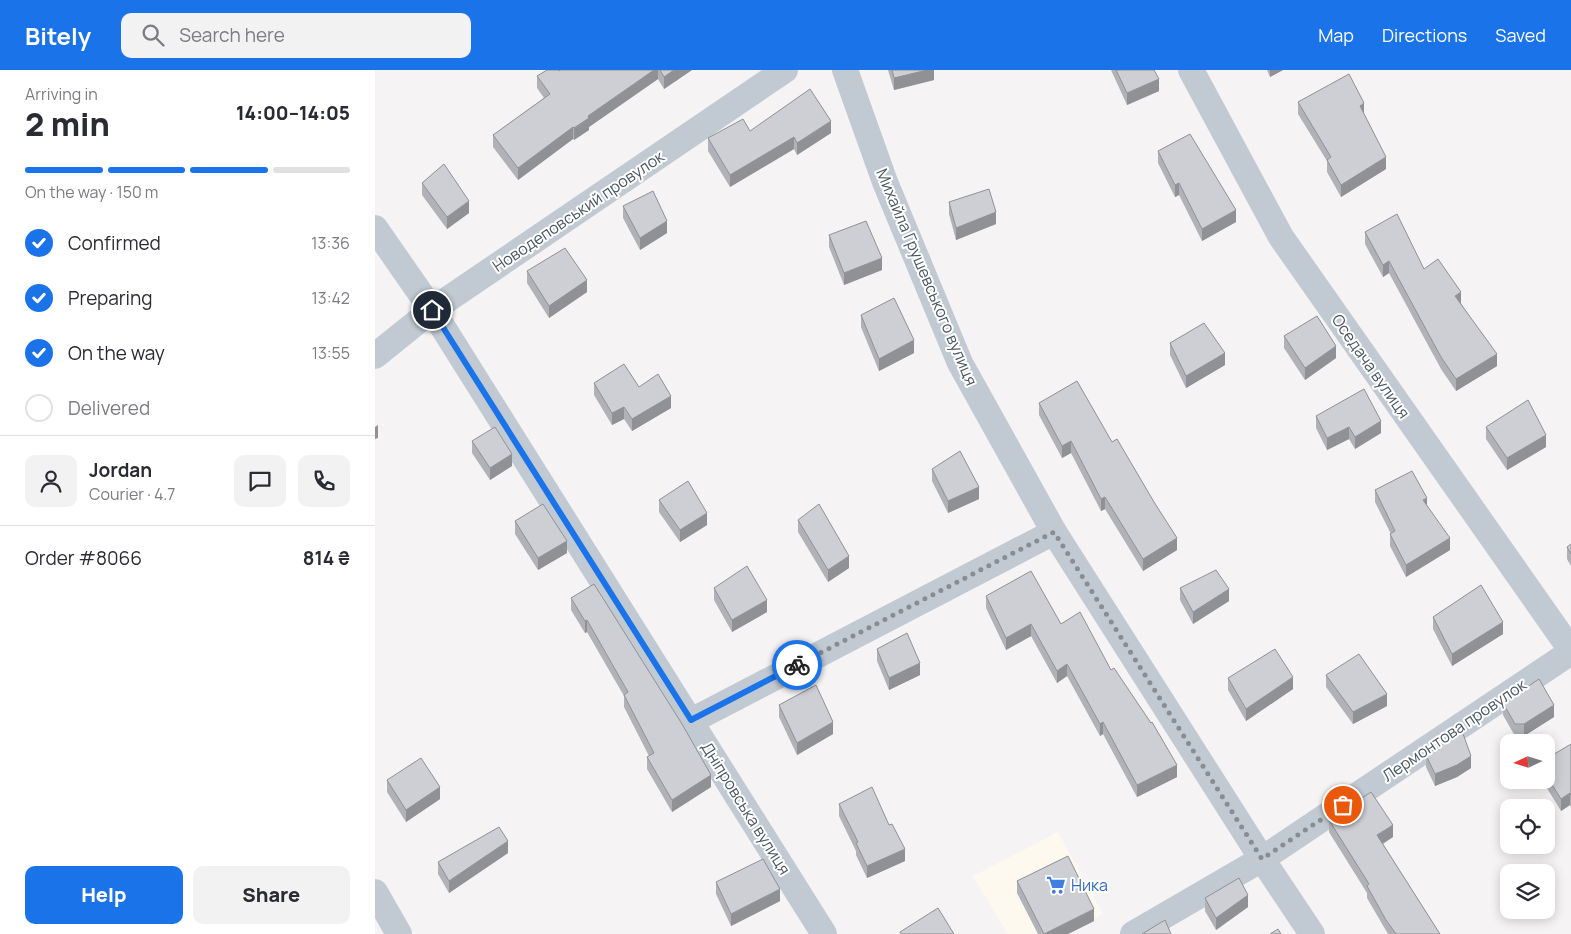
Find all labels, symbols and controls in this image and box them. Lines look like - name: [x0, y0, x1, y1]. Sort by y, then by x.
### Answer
- search box: [121, 13, 471, 58]
- text: Bitely: [25, 19, 91, 52]
- icon: search: [139, 21, 167, 49]
- text: Search here: [179, 22, 285, 48]
- text: Map: [1318, 23, 1354, 47]
- text: Directions: [1382, 23, 1467, 47]
- text: Saved: [1495, 23, 1546, 47]
- text: Arriving in: [25, 83, 98, 105]
- text: 14:00–14:05: [236, 100, 350, 126]
- text: 2 min: [25, 102, 110, 146]
- street label: Новодеповський провулок: [488, 145, 669, 277]
- street label: Михайла Грушевського вулиця: [871, 165, 983, 389]
- text: On the way · 150 m: [25, 181, 158, 203]
- icon: check: [25, 229, 53, 257]
- text: Confirmed: [68, 230, 161, 256]
- text: 13:36: [311, 232, 350, 254]
- icon: check: [25, 284, 53, 312]
- text: Preparing: [68, 285, 153, 311]
- text: 13:42: [312, 287, 350, 309]
- pin: [411, 289, 453, 331]
- icon: home: [418, 296, 446, 324]
- street label: Оседача вулиця: [1327, 309, 1415, 423]
- icon: check: [25, 339, 53, 367]
- text: On the way: [68, 340, 165, 366]
- text: 13:55: [312, 342, 350, 364]
- text: Delivered: [68, 395, 150, 421]
- button: person: [25, 455, 77, 507]
- button: chat: [234, 455, 286, 507]
- button: phone: [298, 455, 350, 507]
- text: Jordan: [89, 457, 152, 483]
- text: Courier · 4.7: [89, 483, 175, 505]
- text: Order #8066: [25, 545, 142, 571]
- text: 814 ₴: [303, 545, 350, 571]
- courier: [772, 640, 822, 690]
- icon: bike: [783, 651, 811, 679]
- street label: Лермонтова провулок: [1378, 673, 1531, 786]
- north arrow: [1500, 734, 1555, 789]
- map controls: [1500, 734, 1555, 919]
- street label: Дніпровська вулиця: [696, 737, 796, 879]
- pin: [1322, 784, 1364, 826]
- icon: bag: [1329, 791, 1357, 819]
- button: locate: [1500, 799, 1555, 854]
- button: layers: [1500, 864, 1555, 919]
- button: Help: [25, 866, 183, 924]
- button: Share: [193, 866, 350, 924]
- supermarket icon: Ника: [1045, 874, 1067, 896]
- place label: Ника: [1071, 874, 1108, 896]

